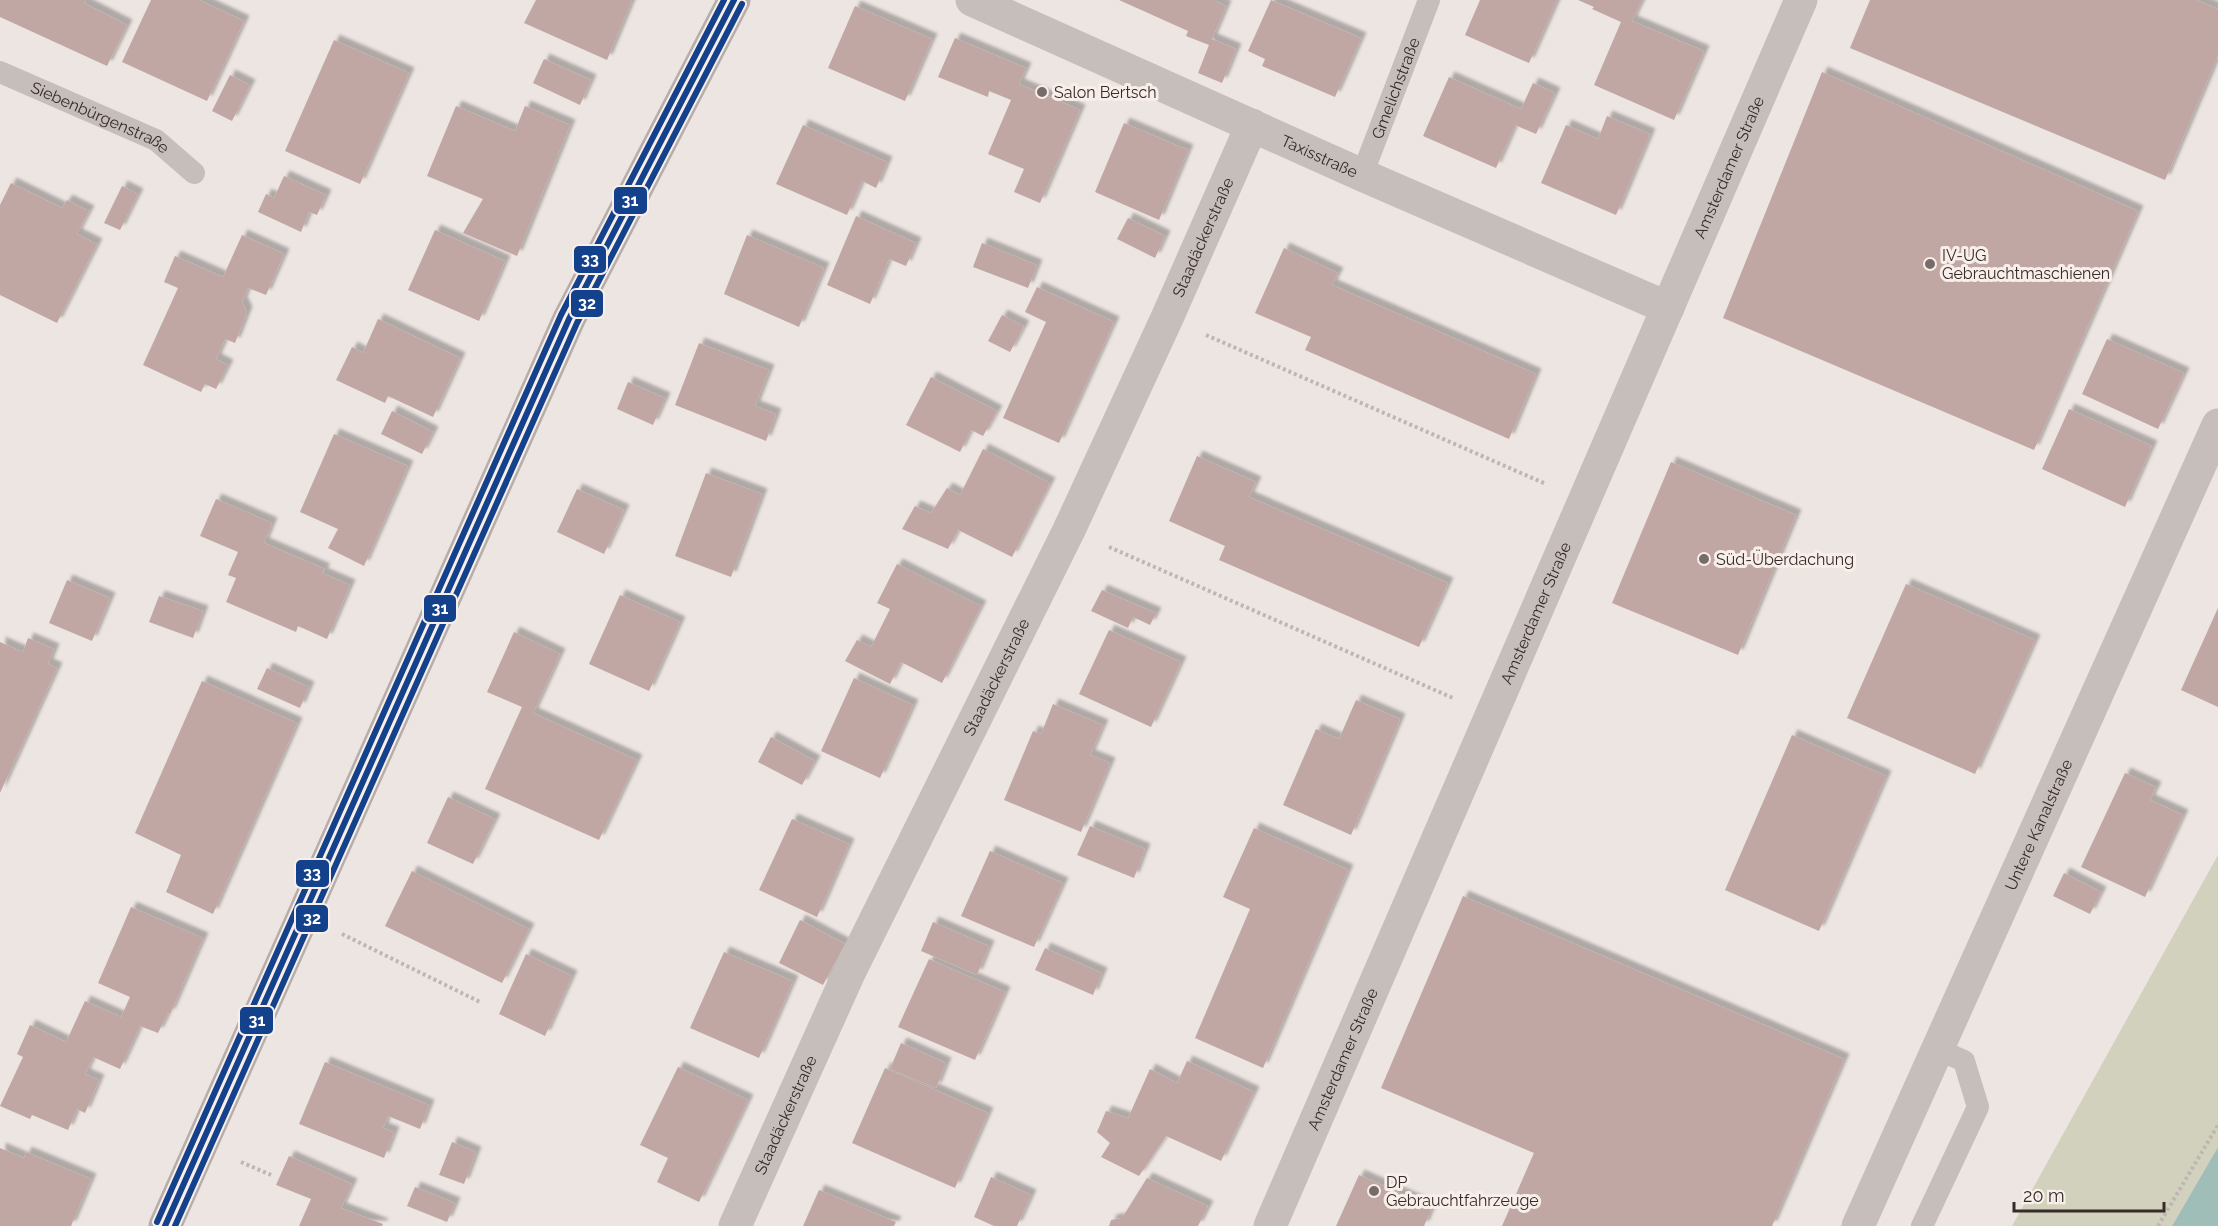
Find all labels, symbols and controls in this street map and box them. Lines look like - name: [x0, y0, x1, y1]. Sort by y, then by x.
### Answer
- street label: Gmelichstraße: [1368, 35, 1424, 142]
- street label: Siebenbürgenstraße: [28, 78, 173, 157]
- place label: Salon Bertsch: [1054, 83, 1157, 102]
- marker: Salon Bertsch: [1035, 85, 1049, 99]
- street label: Amsterdamer Straße: [1690, 93, 1768, 241]
- street label: Taxisstraße: [1278, 131, 1361, 182]
- street label: Staadäckerstraße: [1168, 175, 1238, 300]
- line badge: 31: [613, 186, 648, 215]
- text: 31: [622, 191, 639, 210]
- line badge: 33: [573, 245, 607, 274]
- place label: IV-UG Gebrauchtmaschienen: [1942, 246, 2110, 283]
- text: 33: [581, 250, 599, 269]
- marker: IV-UG Gebrauchtmaschienen: [1923, 257, 1937, 271]
- line badge: 32: [570, 289, 604, 318]
- text: 32: [578, 294, 596, 313]
- street label: Amsterdamer Straße: [1497, 539, 1575, 687]
- place label: Süd-Überdachung: [1716, 549, 1854, 569]
- marker: Süd-Überdachung: [1697, 552, 1711, 566]
- line badge: 31: [423, 594, 457, 623]
- text: 31: [432, 599, 449, 618]
- street label: Staadäckerstraße: [959, 615, 1034, 739]
- street label: Untere Kanalstraße: [2001, 756, 2077, 893]
- line badge: 33: [295, 859, 330, 888]
- text: 33: [303, 864, 321, 883]
- line badge: 32: [295, 904, 329, 933]
- text: 32: [303, 909, 321, 928]
- street label: Amsterdamer Straße: [1304, 985, 1382, 1133]
- line badge: 31: [239, 1006, 274, 1035]
- text: 31: [249, 1011, 266, 1030]
- street label: Staadäckerstraße: [750, 1052, 821, 1178]
- place label: DP Gebrauchtfahrzeuge: [1386, 1173, 1539, 1210]
- scale bar: [2014, 1175, 2164, 1213]
- marker: DP Gebrauchtfahrzeuge: [1367, 1184, 1381, 1198]
- text: 20 m: [2023, 1185, 2065, 1206]

